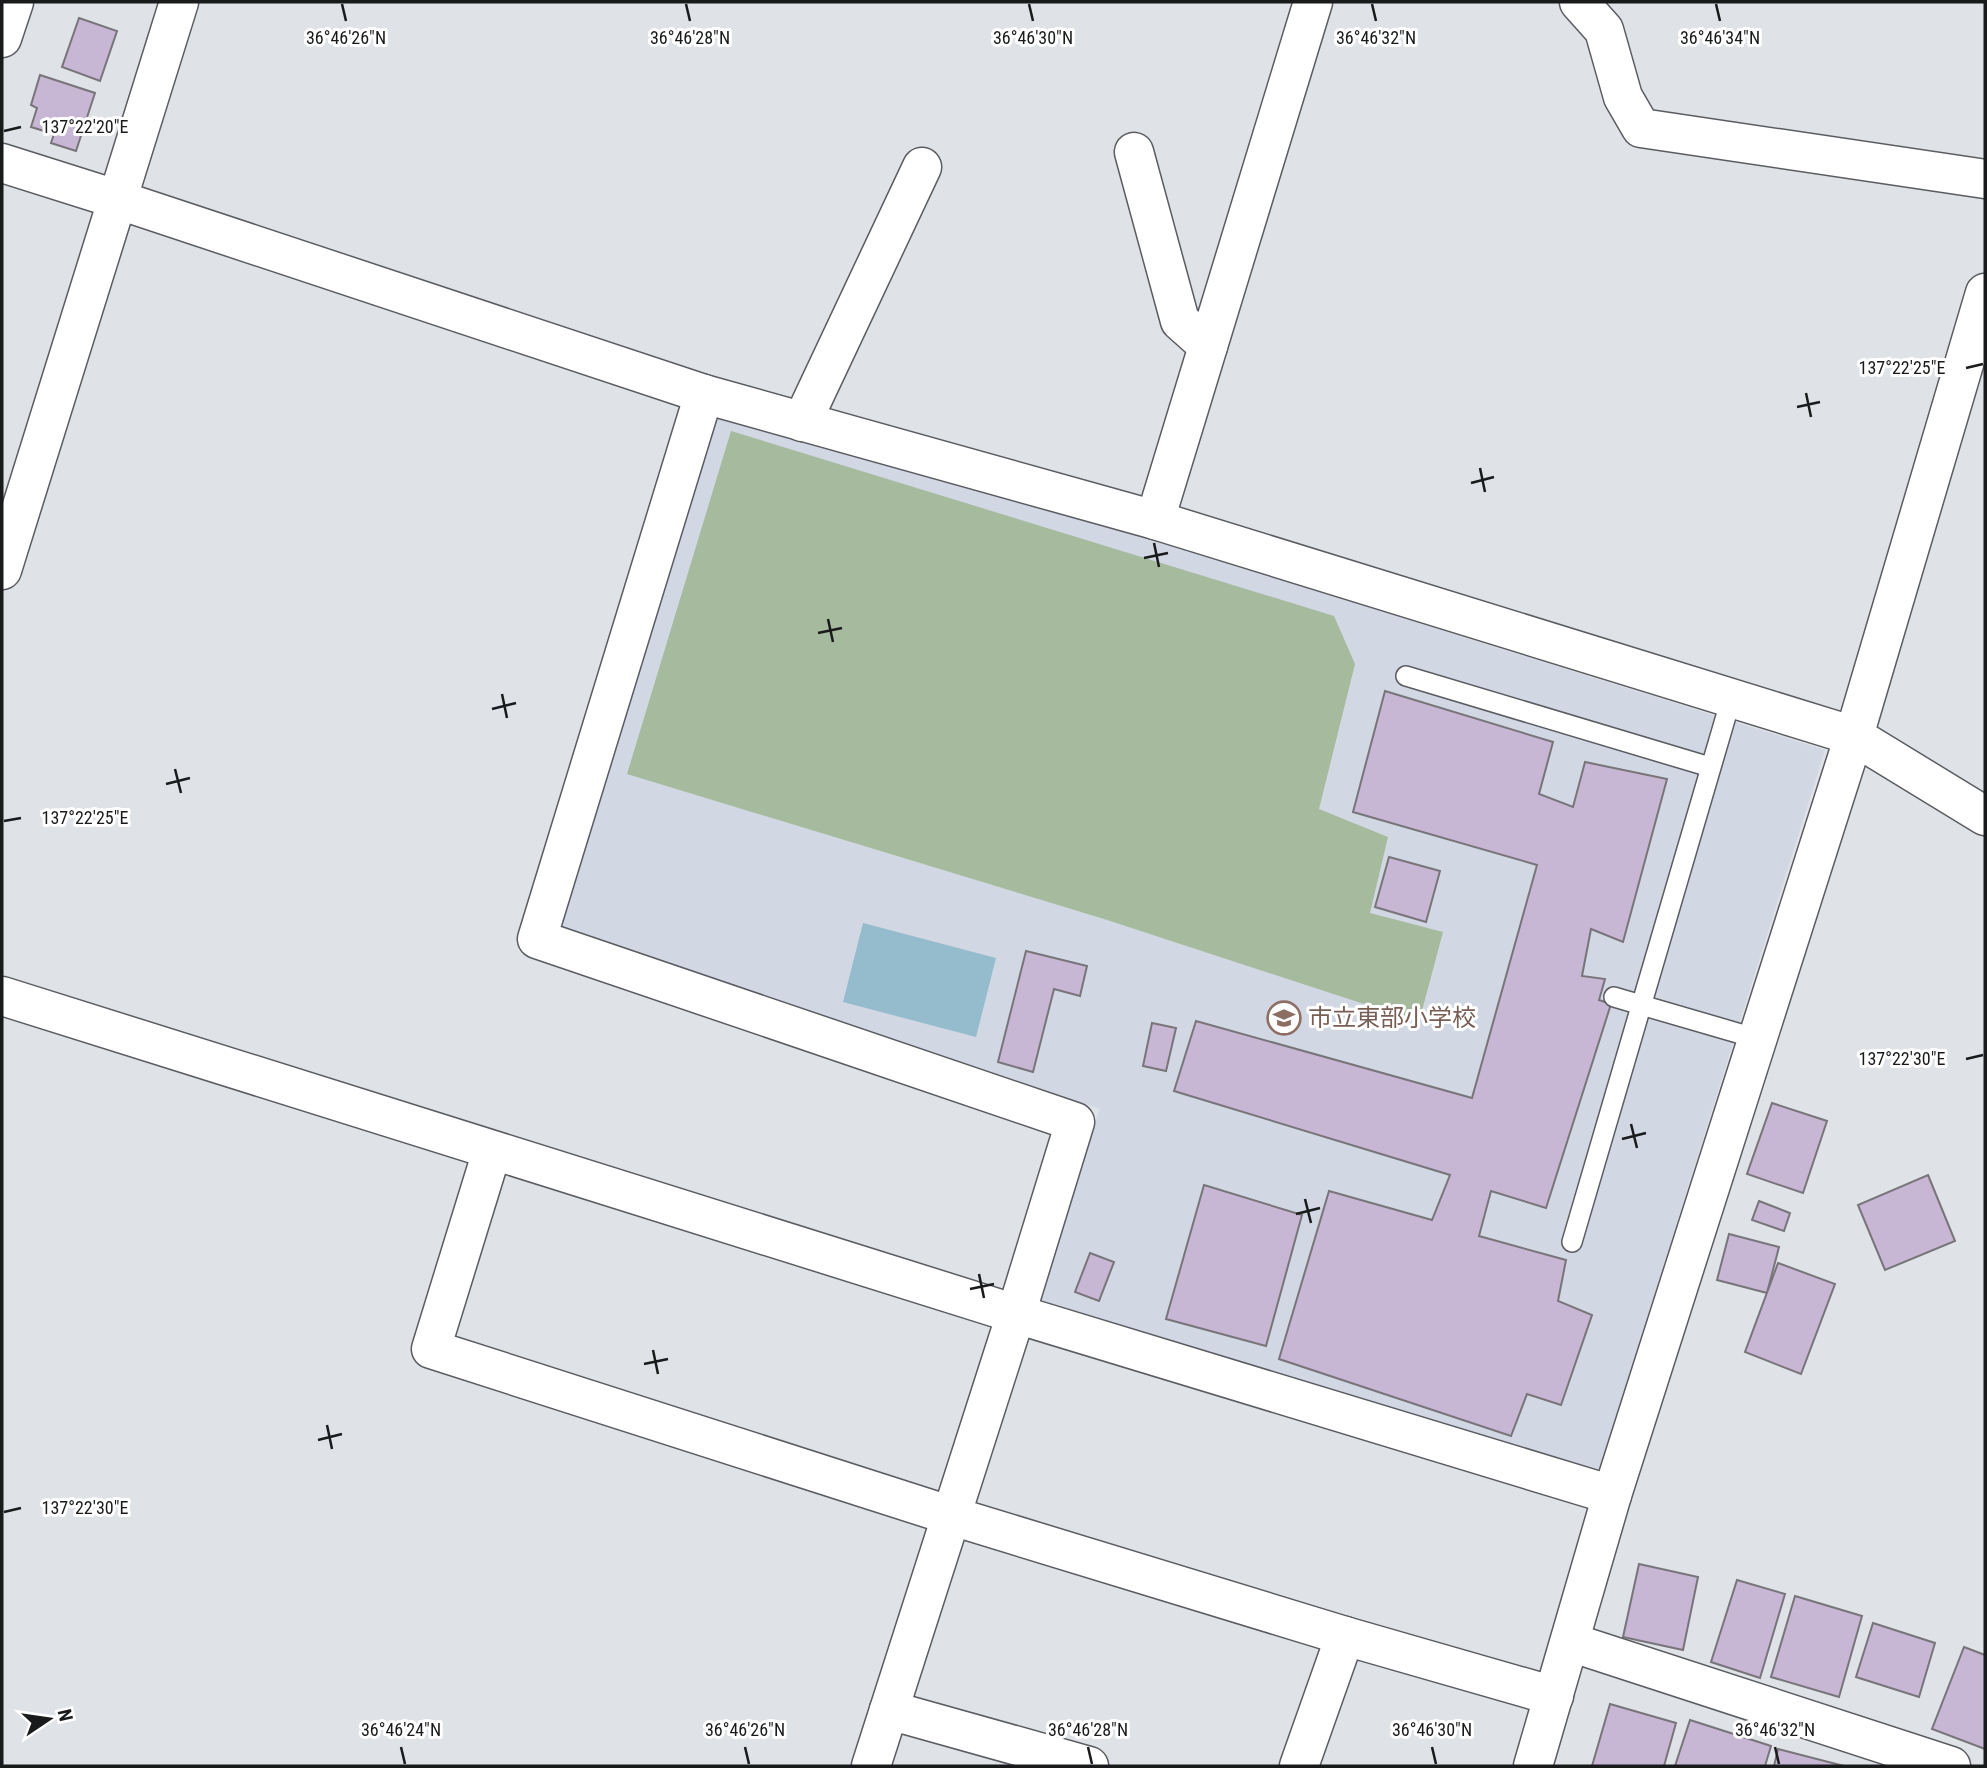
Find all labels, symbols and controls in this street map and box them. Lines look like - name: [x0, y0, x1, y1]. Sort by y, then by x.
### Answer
- text: 36°46'26"N: [306, 27, 386, 48]
- text: 36°46'28"N: [650, 27, 730, 48]
- text: 36°46'30"N: [993, 27, 1073, 48]
- text: 36°46'32"N: [1336, 27, 1416, 48]
- text: 36°46'34"N: [1680, 27, 1760, 48]
- text: 137°22'20"E: [42, 116, 128, 137]
- text: 137°22'25"E: [1859, 357, 1945, 378]
- text: 137°22'25"E: [42, 807, 128, 828]
- school or university icon: 市立東部小学校: [1265, 999, 1303, 1037]
- place label: 市立東部小学校: [1308, 1004, 1476, 1032]
- text: 137°22'30"E: [1859, 1048, 1945, 1069]
- text: 137°22'30"E: [42, 1497, 128, 1518]
- north arrow: [14, 1684, 84, 1754]
- text: N: [53, 1707, 78, 1724]
- text: 36°46'24"N: [361, 1719, 441, 1740]
- text: 36°46'26"N: [705, 1719, 785, 1740]
- text: 36°46'28"N: [1048, 1719, 1128, 1740]
- text: 36°46'30"N: [1392, 1719, 1472, 1740]
- text: 36°46'32"N: [1735, 1719, 1815, 1740]

